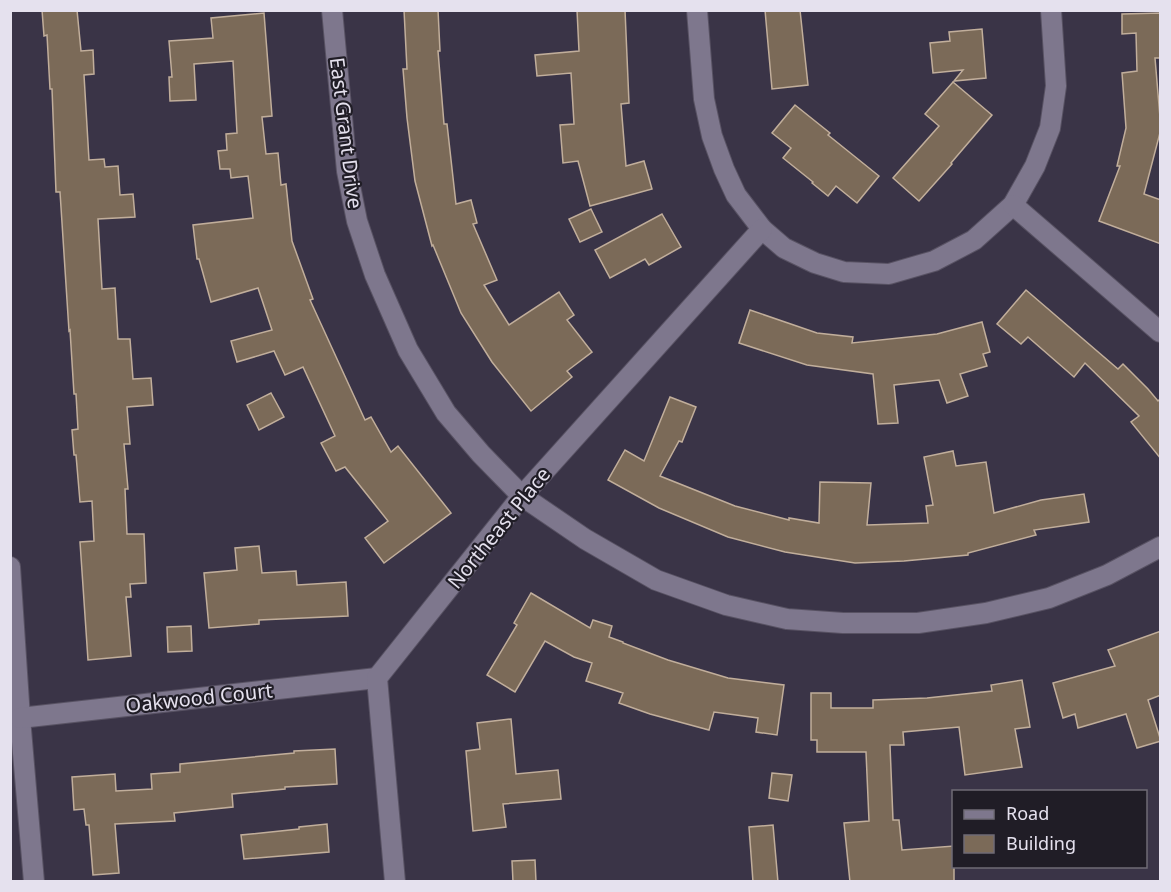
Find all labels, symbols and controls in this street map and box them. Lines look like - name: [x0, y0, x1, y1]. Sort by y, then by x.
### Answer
- street label: East Grant Drive: [324, 56, 369, 210]
- street label: Northeast Place: [441, 461, 556, 594]
- street label: Oakwood Court: [124, 676, 274, 719]
- legend: [952, 790, 1147, 868]
- text: Road: [1006, 801, 1049, 825]
- text: Building: [1006, 831, 1076, 855]

